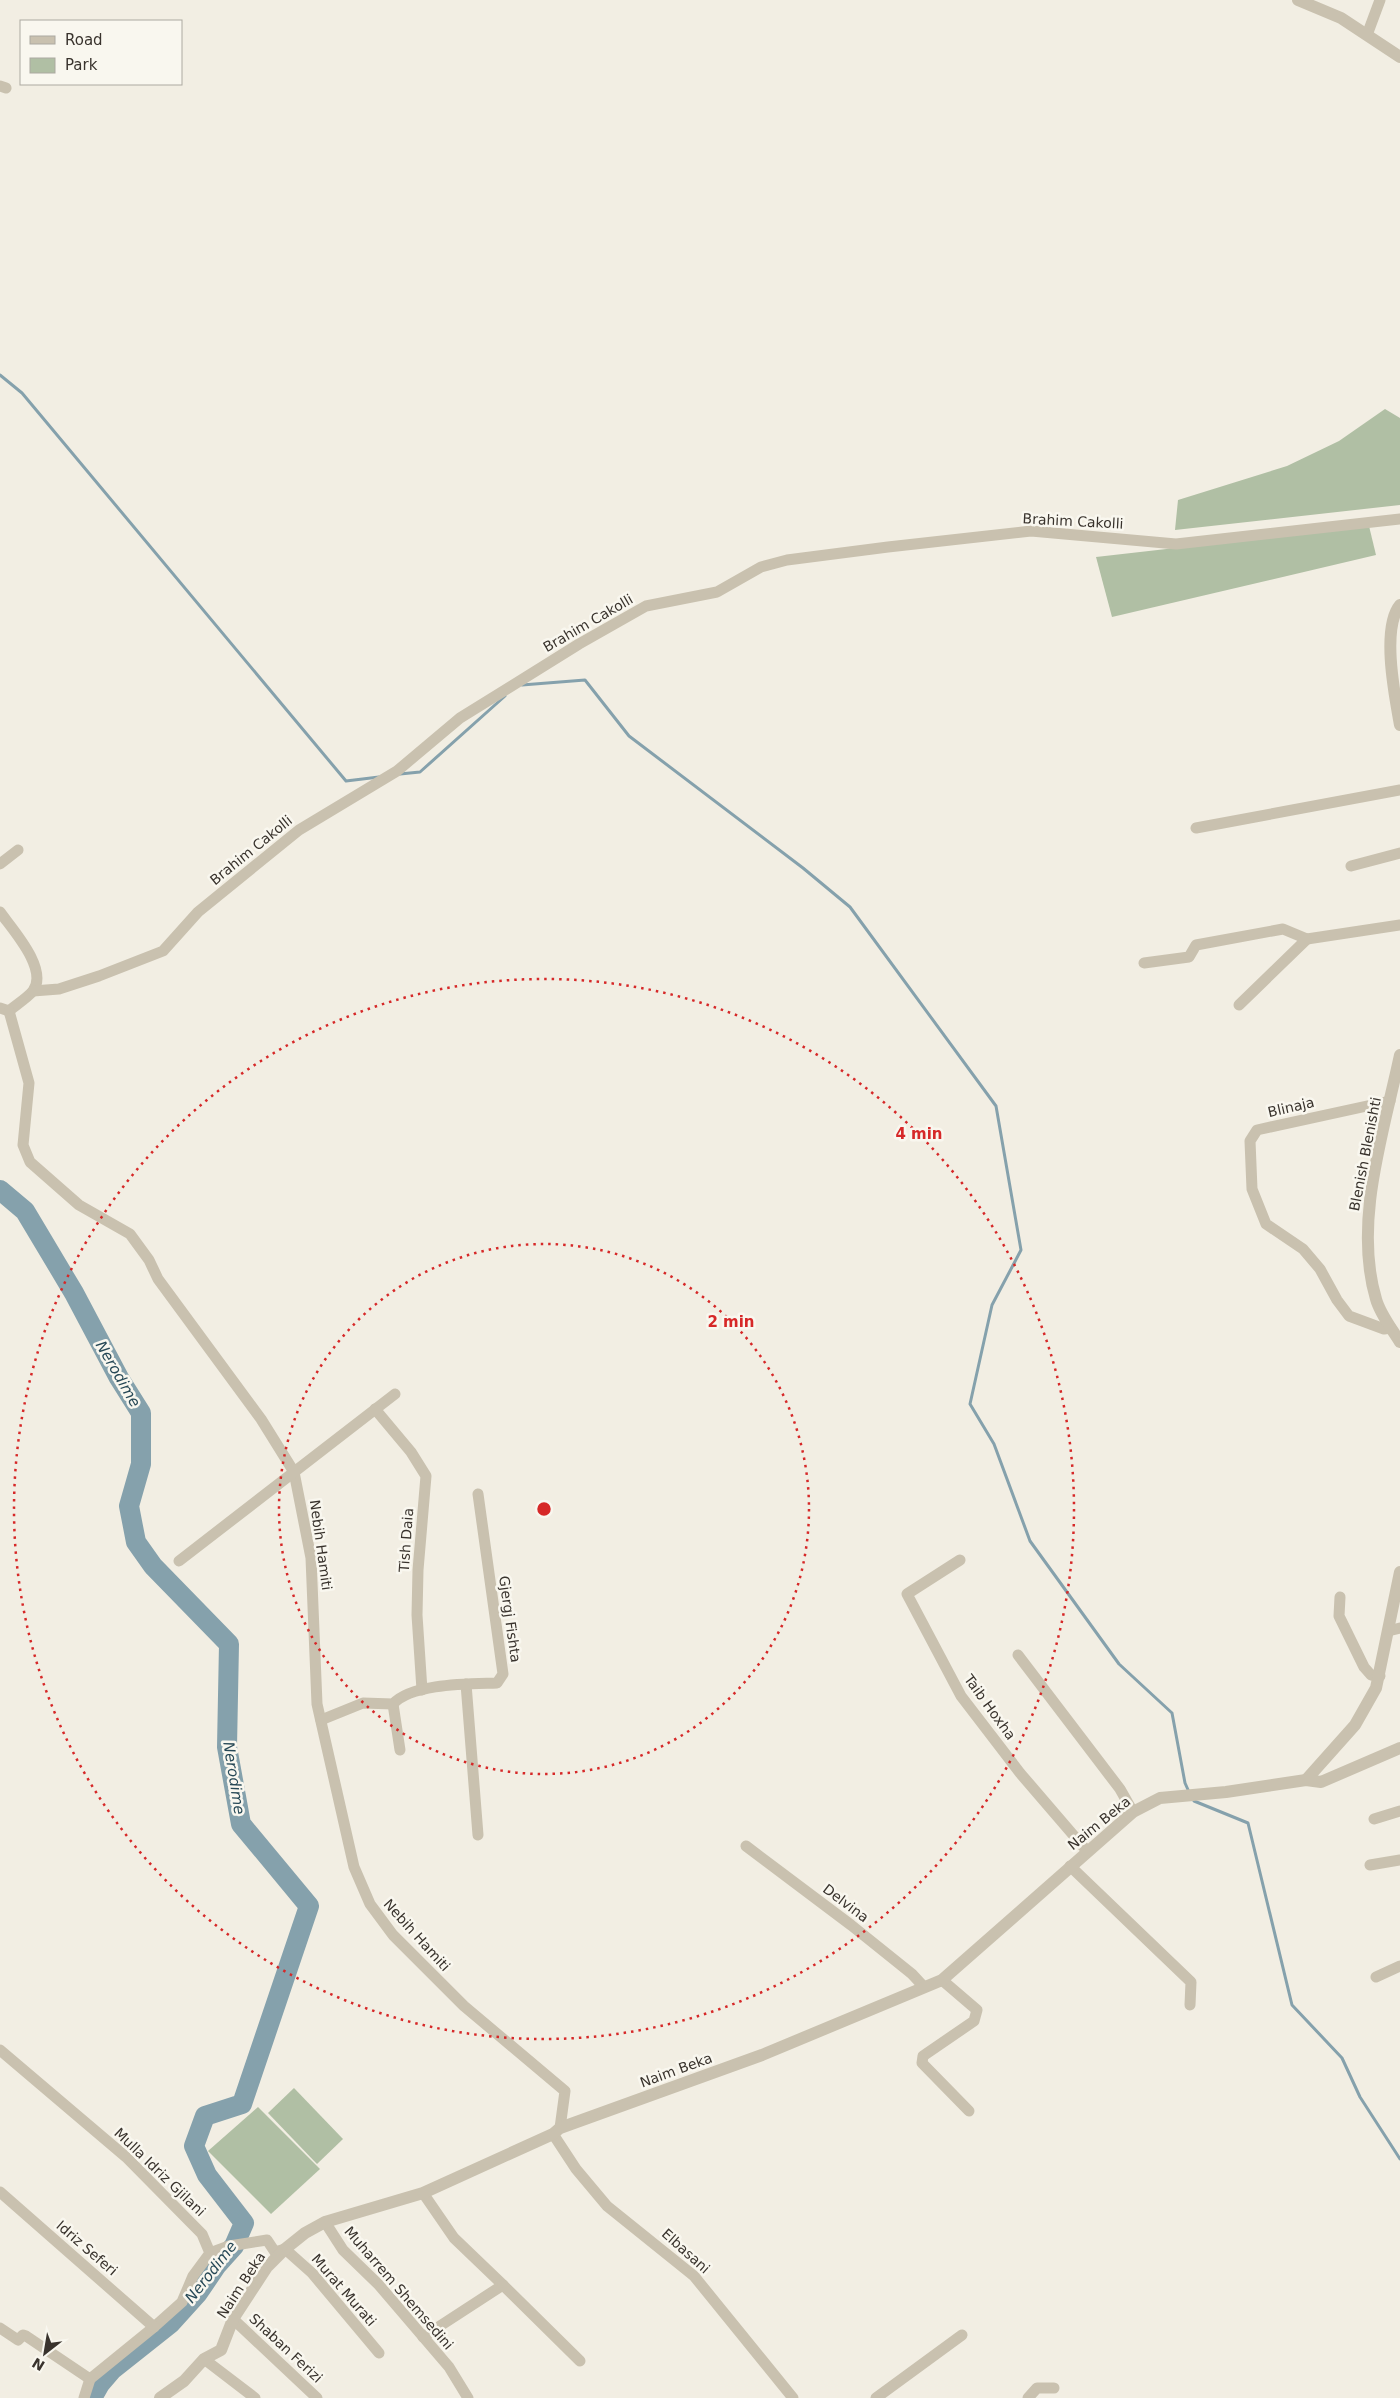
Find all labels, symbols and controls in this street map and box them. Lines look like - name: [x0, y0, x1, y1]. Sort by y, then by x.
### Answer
- legend: [20, 20, 182, 85]
- text: Road: [65, 31, 103, 49]
- text: Park: [65, 56, 98, 74]
- street label: Brahim Cakolli: [1022, 510, 1124, 532]
- street label: Brahim Cakolli: [540, 591, 636, 655]
- street label: Brahim Cakolli: [207, 812, 295, 888]
- street label: Blinaja: [1266, 1094, 1316, 1120]
- street label: Blenish Blenishti: [1346, 1096, 1384, 1212]
- text: 4 min: [895, 1125, 943, 1143]
- text: 2 min: [707, 1313, 755, 1331]
- water label: Nerodime: [92, 1338, 144, 1410]
- street label: Nebih Hamiti: [307, 1499, 335, 1591]
- centre of rings: [535, 1500, 553, 1518]
- street label: Tish Daia: [396, 1507, 416, 1574]
- street label: Gjergj Fishta: [496, 1575, 524, 1663]
- street label: Taib Hoxha: [960, 1671, 1019, 1743]
- water label: Nerodime: [219, 1740, 249, 1816]
- street label: Naim Beka: [1065, 1793, 1133, 1853]
- street label: Delvina: [820, 1881, 872, 1925]
- street label: Nebih Hamiti: [381, 1896, 453, 1974]
- street label: Naim Beka: [638, 2050, 714, 2090]
- street label: Mulla Idriz Gjilani: [111, 2125, 209, 2219]
- street label: Idriz Seferi: [53, 2217, 121, 2279]
- street label: Muharrem Shemsedini: [341, 2223, 457, 2353]
- street label: Elbasani: [659, 2225, 713, 2277]
- water label: Nerodime: [181, 2238, 241, 2306]
- street label: Naim Beka: [214, 2249, 268, 2321]
- street label: Murat Murati: [308, 2251, 380, 2329]
- street label: Shaban Ferizi: [246, 2310, 326, 2386]
- north arrow: [20, 2328, 70, 2378]
- text: N: [29, 2354, 47, 2374]

